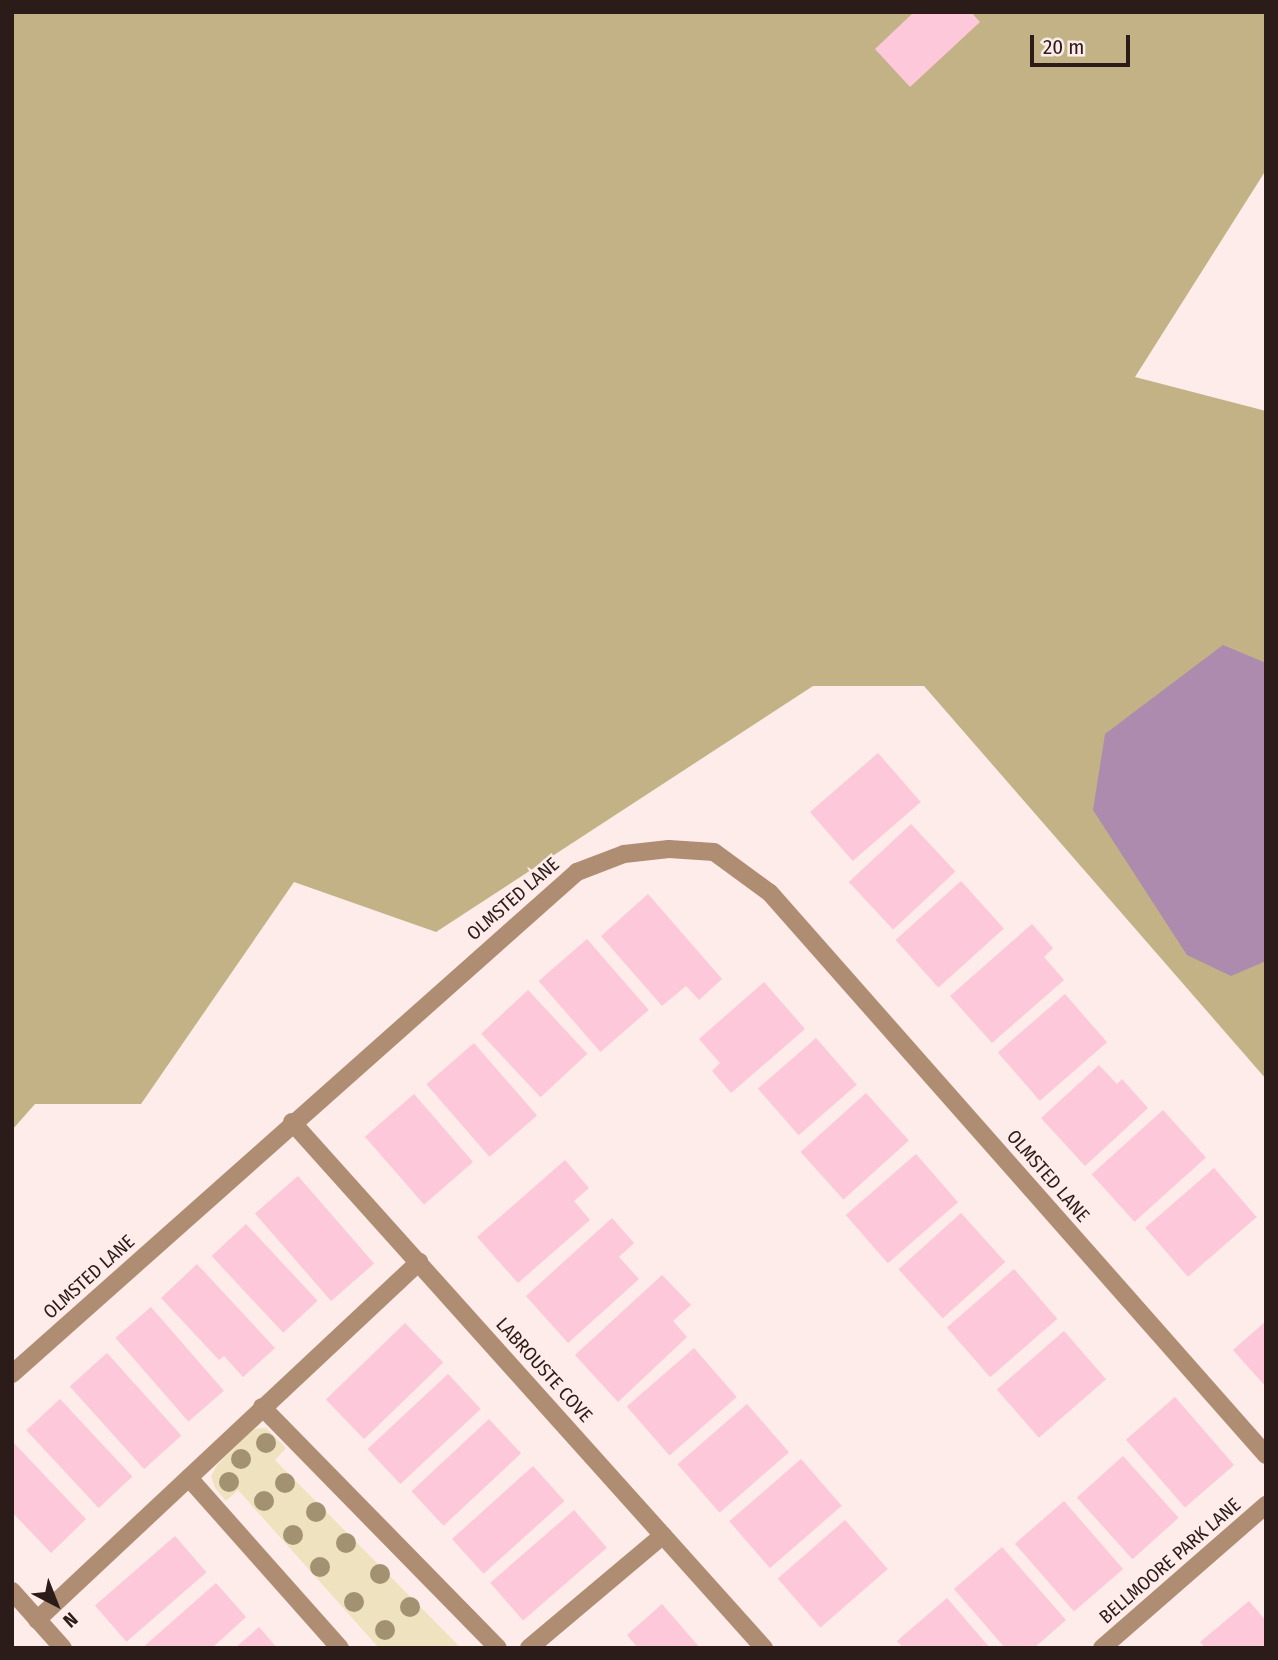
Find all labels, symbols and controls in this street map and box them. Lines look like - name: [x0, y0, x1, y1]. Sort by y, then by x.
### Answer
- scale bar: [1033, 21, 1133, 65]
- text: 20 m: [1043, 34, 1084, 60]
- street label: OLMSTED LANE: [462, 853, 564, 945]
- street label: OLMSTED LANE: [1002, 1125, 1094, 1227]
- street label: OLMSTED LANE: [39, 1230, 139, 1324]
- street label: LABROUSTE COVE: [491, 1313, 597, 1427]
- street label: BELLMOORE PARK LANE: [1095, 1494, 1245, 1628]
- north arrow: [21, 1569, 91, 1639]
- text: N: [58, 1608, 82, 1632]

